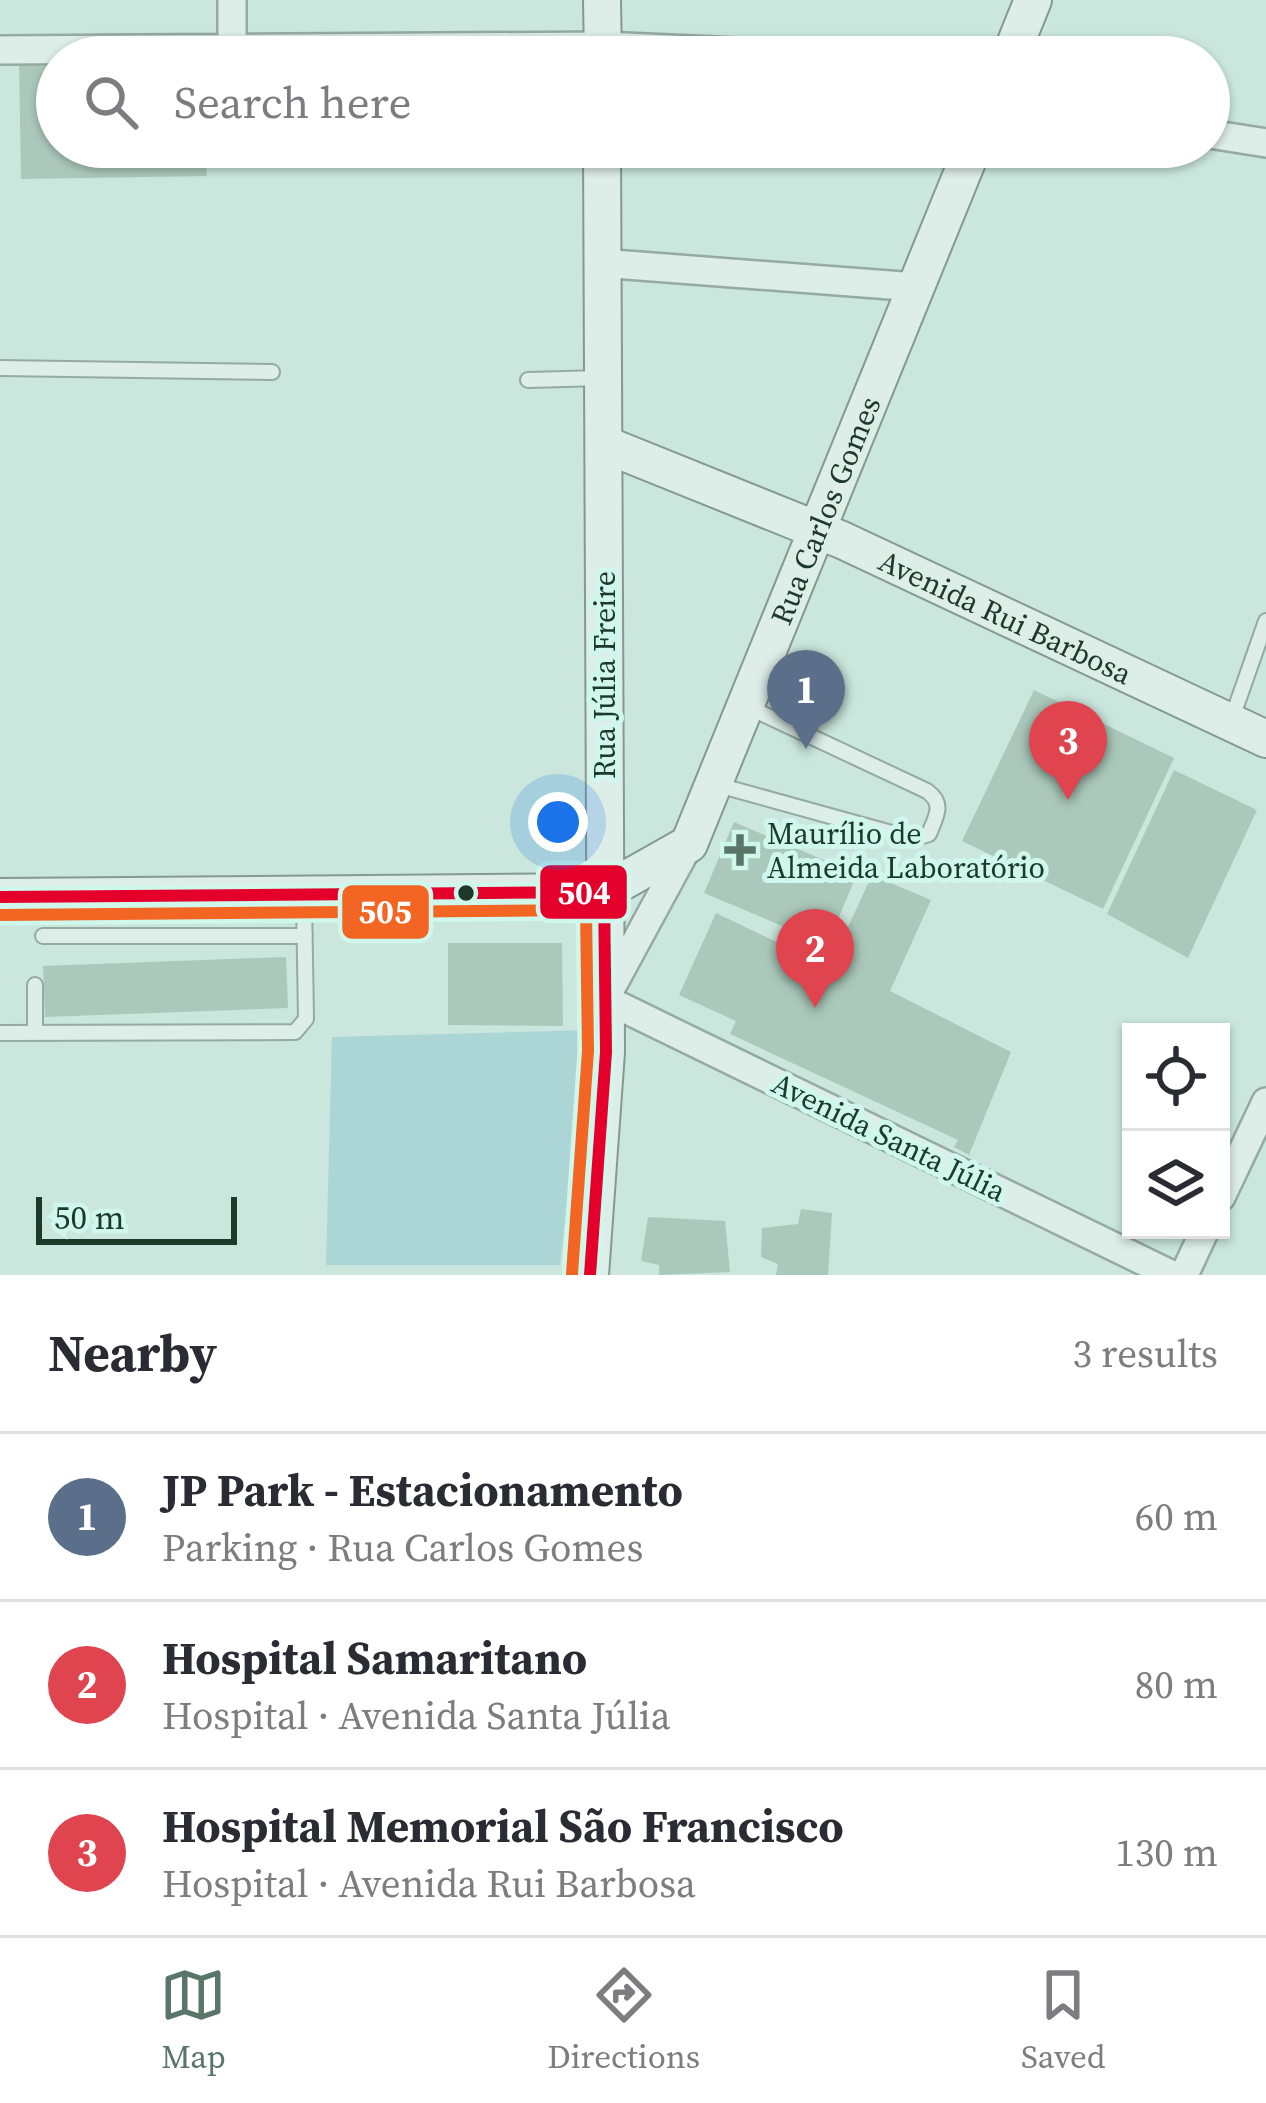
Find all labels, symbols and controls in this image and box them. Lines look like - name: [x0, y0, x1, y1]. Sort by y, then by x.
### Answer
- search box: [36, 36, 1230, 168]
- icon: search: [78, 69, 144, 135]
- text: Search here: [174, 71, 411, 133]
- street label: Rua Carlos Gomes: [760, 390, 890, 631]
- street label: Avenida Rui Barbosa: [872, 540, 1139, 694]
- street label: Rua Júlia Freire: [584, 571, 625, 779]
- pin: 1: [767, 650, 845, 749]
- pin: 3: [1029, 701, 1107, 800]
- your location: [528, 792, 588, 852]
- place label: Maurílio de Almeida Laboratório: [767, 813, 1045, 888]
- marker: Maurílio de Almeida Laboratório: [724, 834, 756, 866]
- line badge: 504: [538, 863, 629, 921]
- text: 504: [557, 870, 611, 915]
- unlabelled marker: [455, 882, 477, 904]
- line badge: 505: [340, 883, 431, 941]
- text: 505: [358, 889, 412, 934]
- pin: 2: [776, 909, 854, 1008]
- map controls: [1122, 1023, 1230, 1239]
- button: locate: [1122, 1023, 1230, 1131]
- street label: Avenida Santa Júlia: [765, 1063, 1013, 1212]
- button: layers: [1122, 1131, 1230, 1239]
- scale bar: [36, 1191, 237, 1244]
- text: 50 m: [54, 1195, 124, 1240]
- text: Nearby: [48, 1318, 217, 1388]
- text: 3 results: [1073, 1327, 1218, 1380]
- text: JP Park - Estacionamento: [162, 1459, 683, 1521]
- text: 1: [76, 1490, 98, 1543]
- text: 60 m: [1135, 1490, 1218, 1543]
- text: Parking · Rua Carlos Gomes: [162, 1521, 643, 1574]
- text: Hospital Samaritano: [162, 1627, 587, 1689]
- text: 2: [76, 1658, 98, 1711]
- text: 80 m: [1135, 1658, 1218, 1711]
- text: Hospital · Avenida Santa Júlia: [162, 1689, 670, 1742]
- text: Hospital Memorial São Francisco: [162, 1795, 844, 1857]
- text: 3: [76, 1826, 98, 1879]
- text: 130 m: [1115, 1826, 1218, 1879]
- text: Hospital · Avenida Rui Barbosa: [162, 1857, 696, 1910]
- tab: Map: [160, 1962, 226, 2079]
- tab: Directions: [547, 1962, 700, 2079]
- tab: Saved: [1021, 1962, 1106, 2079]

